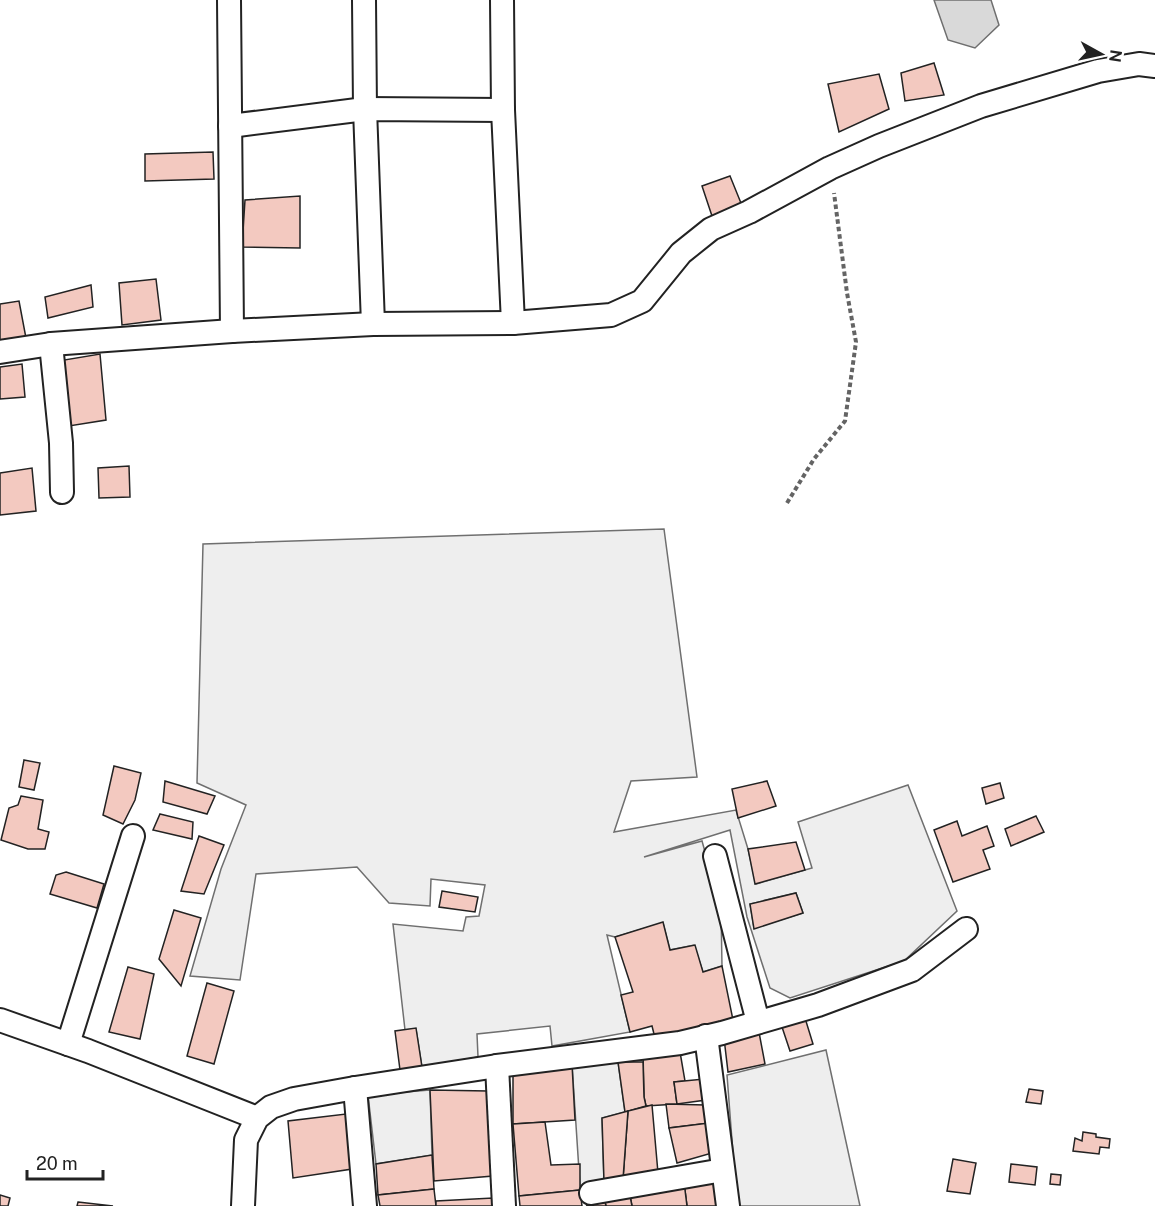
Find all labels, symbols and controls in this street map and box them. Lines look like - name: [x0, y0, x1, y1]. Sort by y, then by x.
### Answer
- north arrow: [1071, 24, 1131, 84]
- text: N: [1105, 48, 1126, 64]
- scale bar: [27, 1143, 104, 1181]
- text: 20 m: [36, 1153, 78, 1174]

